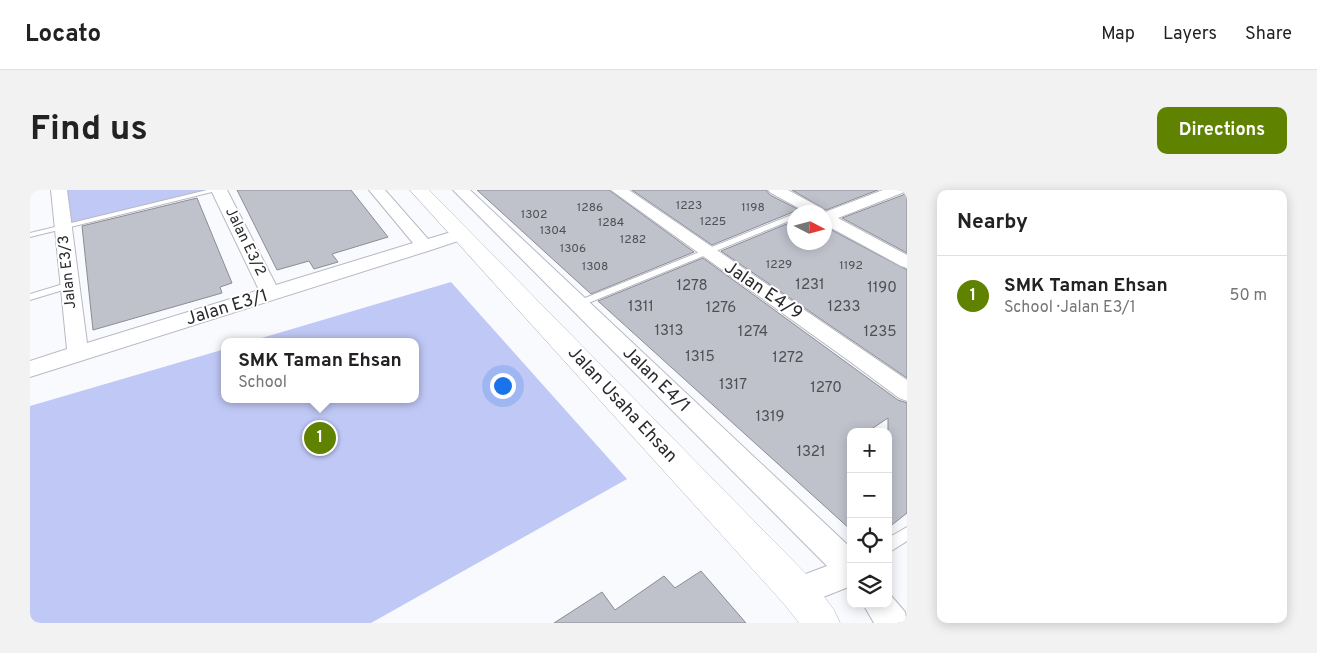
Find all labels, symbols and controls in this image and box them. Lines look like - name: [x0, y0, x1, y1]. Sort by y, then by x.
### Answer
- text: Locato: [25, 20, 101, 50]
- text: Map: [1101, 23, 1135, 46]
- text: Layers: [1163, 23, 1217, 46]
- text: Share: [1245, 23, 1292, 46]
- button: Directions: [1157, 107, 1287, 154]
- text: Find us: [30, 108, 148, 152]
- house number: 1223: [676, 198, 702, 214]
- house number: 1286: [577, 200, 603, 216]
- house number: 1198: [741, 200, 765, 216]
- street label: Jalan E3/2: [220, 205, 270, 279]
- north arrow: [787, 205, 832, 250]
- house number: 1302: [521, 207, 547, 223]
- text: Nearby: [957, 209, 1028, 236]
- house number: 1225: [700, 214, 726, 230]
- house number: 1284: [598, 215, 624, 231]
- house number: 1304: [540, 223, 566, 239]
- house number: 1282: [620, 232, 646, 248]
- street label: Jalan E3/3: [55, 234, 81, 310]
- house number: 1306: [560, 241, 586, 257]
- street label: Jalan E4/9: [719, 256, 807, 326]
- house number: 1229: [766, 257, 792, 273]
- house number: 1192: [839, 258, 863, 274]
- house number: 1308: [582, 259, 608, 275]
- text: SMK Taman Ehsan: [1004, 274, 1168, 298]
- house number: 1231: [795, 276, 825, 295]
- house number: 1278: [676, 277, 708, 296]
- house number: 1190: [867, 279, 897, 298]
- street label: Jalan E3/1: [183, 285, 271, 331]
- text: 1: [970, 286, 976, 306]
- text: 50 m: [1230, 286, 1267, 306]
- house number: 1311: [628, 298, 654, 317]
- house number: 1233: [828, 298, 860, 317]
- text: School · Jalan E3/1: [1004, 298, 1136, 318]
- house number: 1276: [706, 299, 736, 318]
- house number: 1313: [654, 322, 684, 341]
- house number: 1274: [738, 323, 768, 342]
- house number: 1235: [863, 323, 897, 342]
- popup: [221, 338, 419, 403]
- street label: Jalan Usaha Ehsan: [562, 342, 682, 468]
- street label: Jalan E4/1: [617, 342, 695, 418]
- house number: 1315: [685, 348, 715, 367]
- text: SMK Taman Ehsan: [238, 349, 402, 373]
- house number: 1272: [772, 349, 804, 368]
- text: School: [238, 373, 287, 393]
- your location: [490, 373, 516, 399]
- house number: 1317: [719, 376, 747, 395]
- house number: 1270: [810, 379, 842, 398]
- house number: 1319: [755, 408, 785, 427]
- pin: 1: [304, 419, 336, 457]
- map controls: [847, 428, 892, 608]
- button: +: [847, 428, 892, 473]
- house number: 1321: [796, 443, 826, 462]
- button: −: [847, 473, 892, 518]
- button: locate: [847, 518, 892, 563]
- button: layers: [847, 563, 892, 608]

